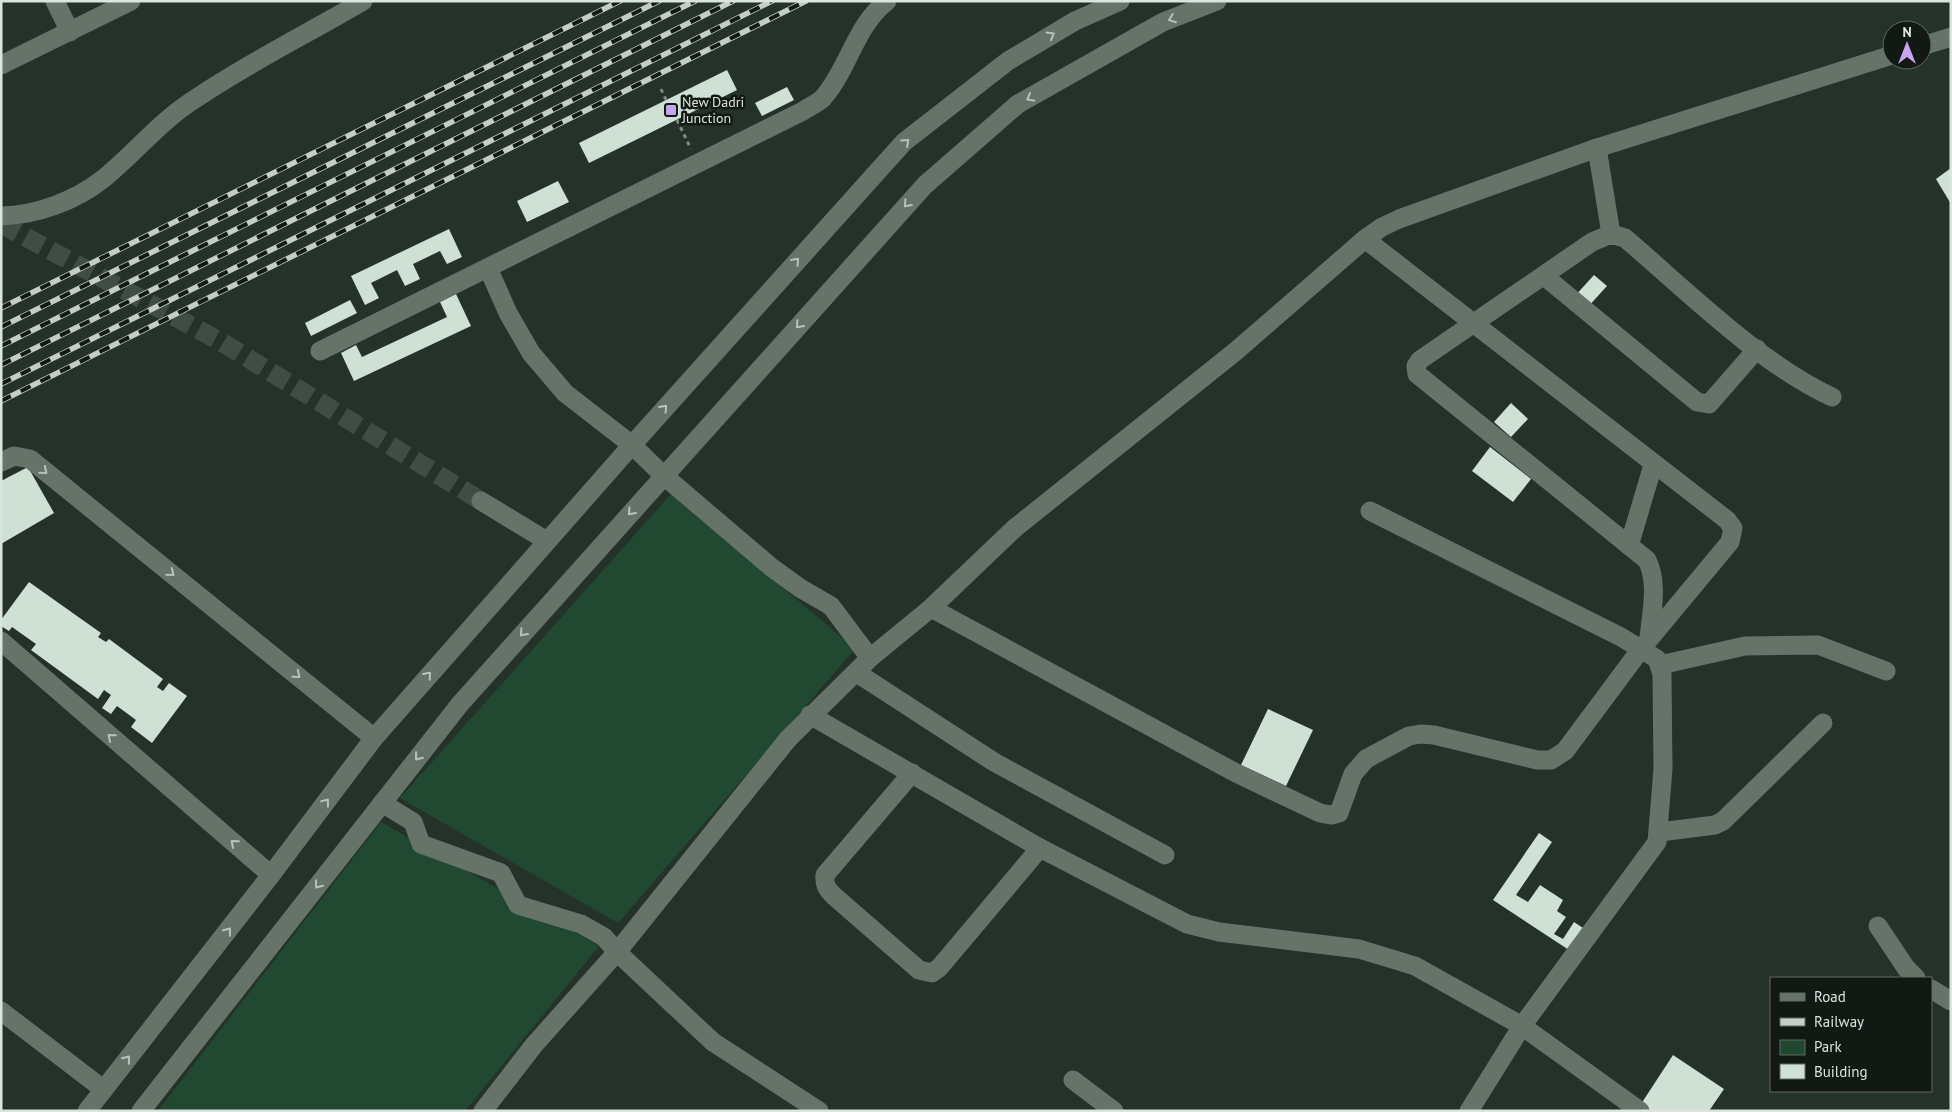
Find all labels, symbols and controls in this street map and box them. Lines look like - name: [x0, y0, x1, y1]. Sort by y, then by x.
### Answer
- one-way arrow: [1168, 13, 1176, 23]
- north arrow: [1882, 20, 1932, 70]
- text: N: [1902, 23, 1912, 41]
- one-way arrow: [1045, 32, 1054, 42]
- one-way arrow: [1026, 91, 1035, 101]
- place label: New Dadri Junction: [681, 93, 744, 127]
- marker: New Dadri Junction: [664, 103, 678, 117]
- one-way arrow: [900, 139, 909, 148]
- one-way arrow: [904, 199, 913, 208]
- one-way arrow: [790, 258, 799, 267]
- one-way arrow: [795, 320, 804, 329]
- one-way arrow: [658, 405, 667, 414]
- one-way arrow: [39, 465, 48, 474]
- one-way arrow: [628, 506, 637, 515]
- one-way arrow: [165, 567, 174, 576]
- one-way arrow: [520, 628, 529, 637]
- one-way arrow: [291, 670, 300, 678]
- one-way arrow: [422, 672, 431, 681]
- one-way arrow: [108, 733, 117, 742]
- one-way arrow: [415, 752, 424, 761]
- one-way arrow: [320, 798, 329, 808]
- one-way arrow: [231, 840, 240, 849]
- one-way arrow: [315, 879, 323, 888]
- one-way arrow: [222, 928, 230, 937]
- legend: [1770, 977, 1932, 1092]
- text: Road: [1814, 987, 1846, 1006]
- text: Railway: [1814, 1012, 1864, 1031]
- text: Park: [1814, 1037, 1842, 1056]
- one-way arrow: [122, 1055, 131, 1064]
- text: Building: [1814, 1062, 1868, 1081]

